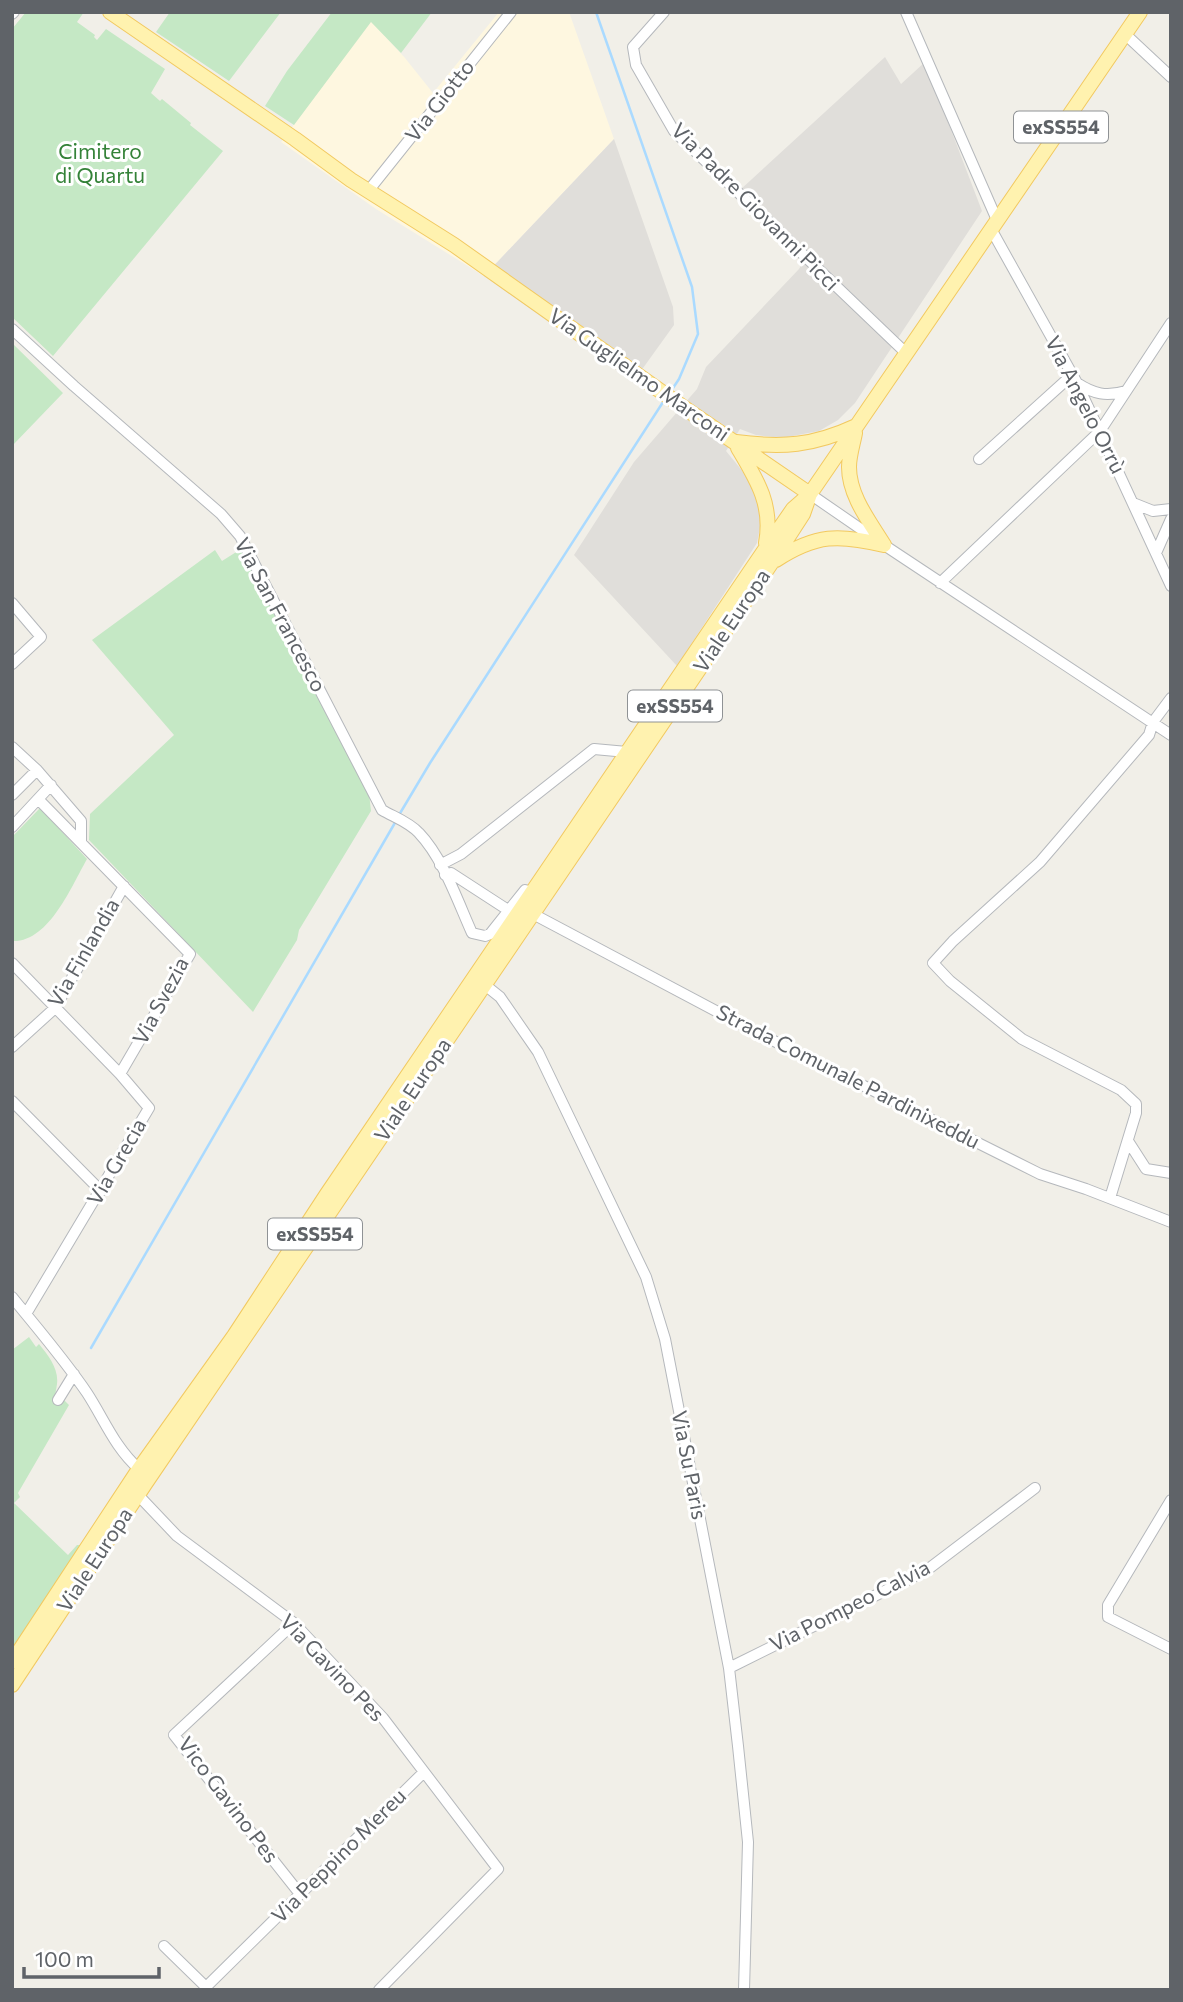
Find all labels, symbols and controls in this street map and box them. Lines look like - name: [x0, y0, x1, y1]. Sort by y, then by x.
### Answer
- street label: Via Giotto: [399, 54, 479, 146]
- road number: exSS554: [1014, 111, 1108, 142]
- street label: Via Padre Giovanni Picci: [667, 117, 845, 295]
- park label: Cimitero di Quartu: [55, 138, 145, 187]
- street label: Via Guglielmo Marconi: [545, 302, 735, 446]
- street label: Via Angelo Orrù: [1041, 331, 1132, 477]
- street label: Via San Francesco: [230, 533, 333, 696]
- street label: Viale Europa: [687, 564, 775, 677]
- road number: exSS554: [628, 691, 722, 722]
- street label: Via Finlandia: [42, 894, 124, 1011]
- street label: Via Svezia: [126, 953, 193, 1048]
- street label: Strada Comunale Pardinixeddu: [713, 998, 985, 1153]
- street label: Viale Europa: [368, 1033, 456, 1146]
- street label: Via Grecia: [81, 1113, 151, 1209]
- road number: exSS554: [268, 1218, 362, 1250]
- street label: Via Su Paris: [668, 1408, 713, 1521]
- street label: Viale Europa: [51, 1502, 137, 1616]
- street label: Via Pompeo Calvia: [765, 1553, 934, 1656]
- street label: Via Gavino Pes: [276, 1608, 390, 1726]
- street label: Vico Gavino Pes: [174, 1731, 285, 1867]
- street label: Via Peppino Mereu: [266, 1783, 410, 1927]
- scale bar: [24, 1936, 159, 1980]
- text: 100 m: [35, 1946, 94, 1971]

